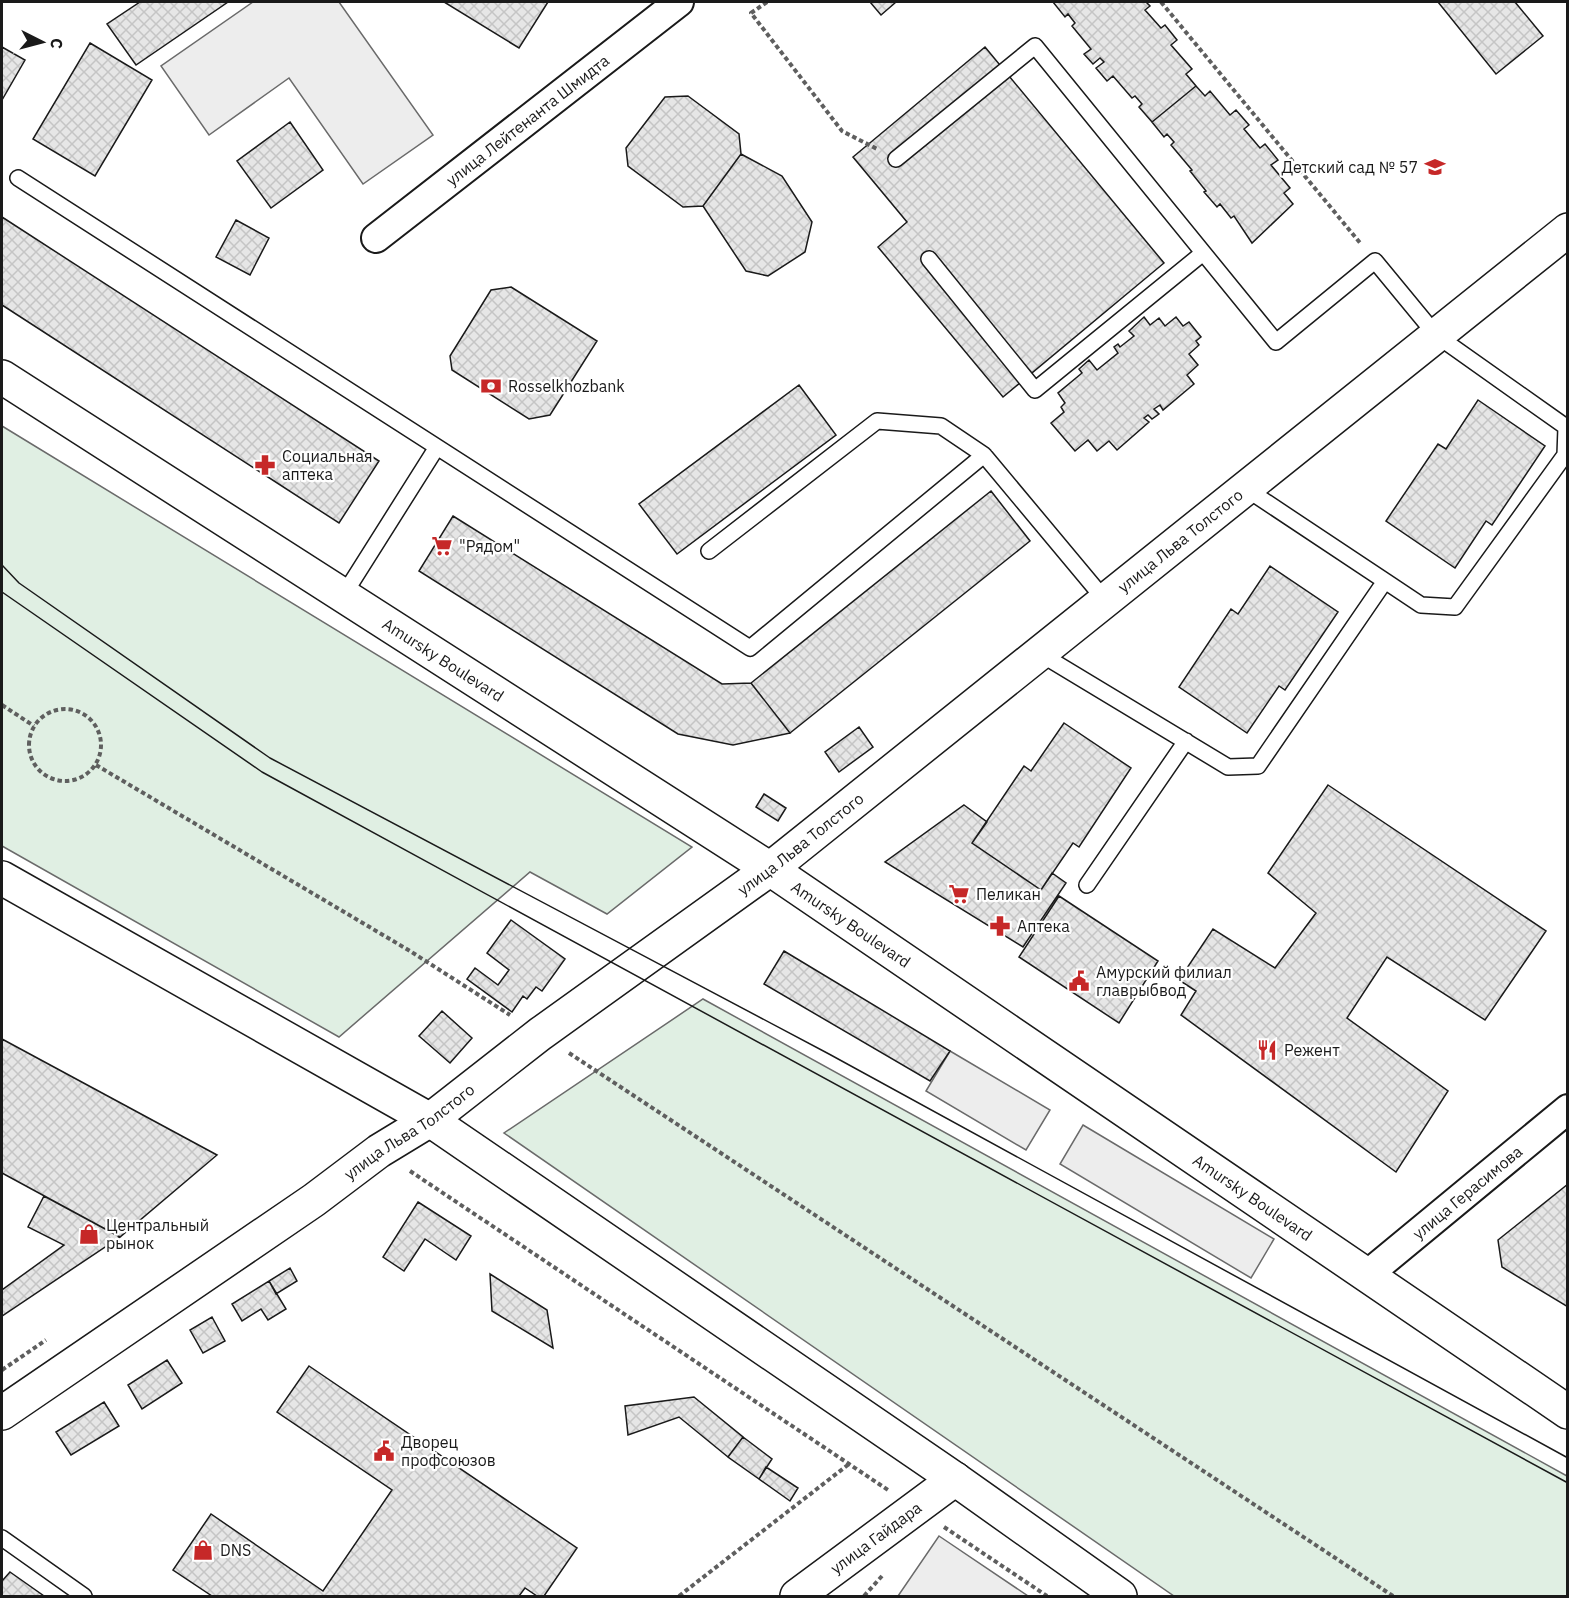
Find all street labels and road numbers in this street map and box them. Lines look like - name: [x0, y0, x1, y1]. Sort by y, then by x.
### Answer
- street label: улица Лейтенанта Шмидта: [442, 50, 613, 190]
- street label: улица Льва Толстого: [1114, 484, 1247, 597]
- street label: Amursky Boulevard: [379, 613, 508, 706]
- street label: улица Льва Толстого: [733, 788, 867, 899]
- street label: Amursky Boulevard: [787, 876, 914, 972]
- street label: улица Льва Толстого: [340, 1079, 478, 1184]
- street label: улица Герасимова: [1408, 1141, 1526, 1243]
- street label: Amursky Boulevard: [1189, 1150, 1316, 1245]
- street label: улица Гайдара: [826, 1497, 926, 1578]

